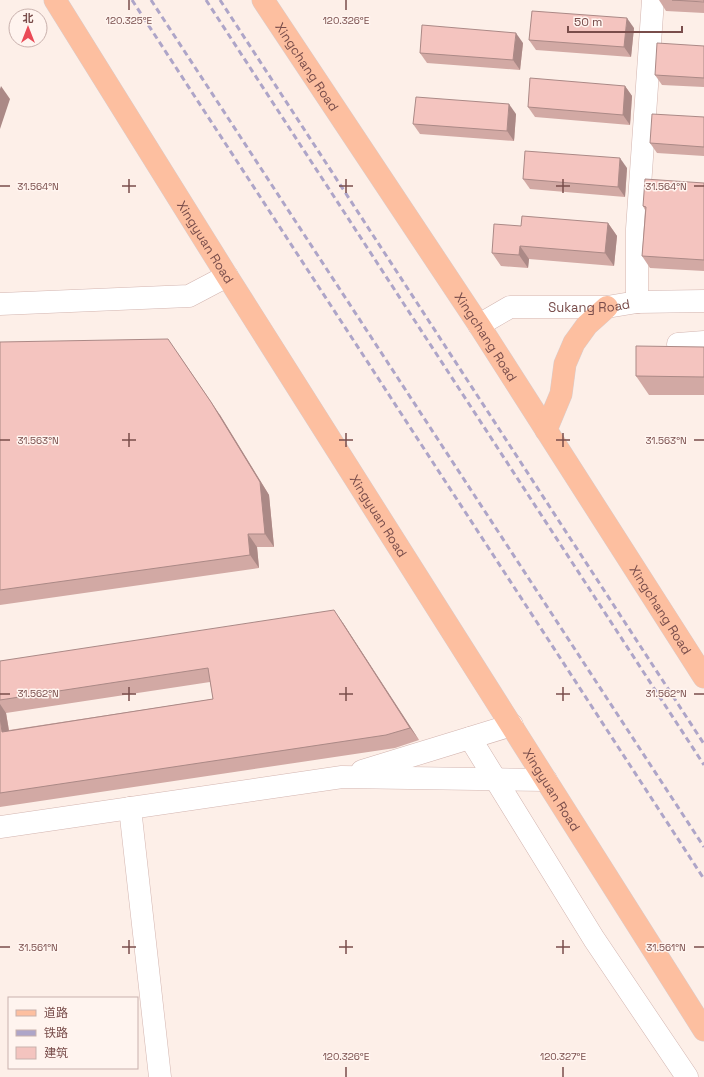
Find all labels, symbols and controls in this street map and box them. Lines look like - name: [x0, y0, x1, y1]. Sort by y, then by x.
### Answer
- north arrow: [8, 8, 48, 48]
- scale bar: [568, 8, 682, 34]
- text: 北: [23, 11, 34, 25]
- text: 120.325°E: [106, 14, 153, 27]
- text: 120.326°E: [323, 14, 370, 27]
- text: 50 m: [574, 14, 602, 30]
- street label: Xingchang Road: [271, 19, 342, 114]
- text: 31.564°N: [17, 180, 59, 193]
- text: 31.564°N: [645, 180, 687, 193]
- street label: Xingyuan Road: [173, 198, 238, 287]
- street label: Xingchang Road: [451, 289, 521, 385]
- street label: Sukang Road: [548, 295, 631, 316]
- text: 31.563°N: [17, 434, 59, 447]
- text: 31.563°N: [645, 434, 687, 447]
- street label: Xingyuan Road: [346, 472, 411, 561]
- street label: Xingchang Road: [626, 562, 695, 658]
- text: 31.562°N: [17, 687, 59, 700]
- text: 31.562°N: [645, 687, 687, 700]
- street label: Xingyuan Road: [519, 745, 584, 834]
- text: 31.561°N: [18, 941, 58, 954]
- text: 31.561°N: [646, 941, 686, 954]
- legend: [8, 997, 138, 1069]
- text: 道路: [44, 1005, 68, 1021]
- text: 铁路: [44, 1025, 68, 1041]
- text: 建筑: [44, 1045, 68, 1061]
- text: 120.326°E: [323, 1050, 370, 1063]
- text: 120.327°E: [540, 1050, 586, 1063]

